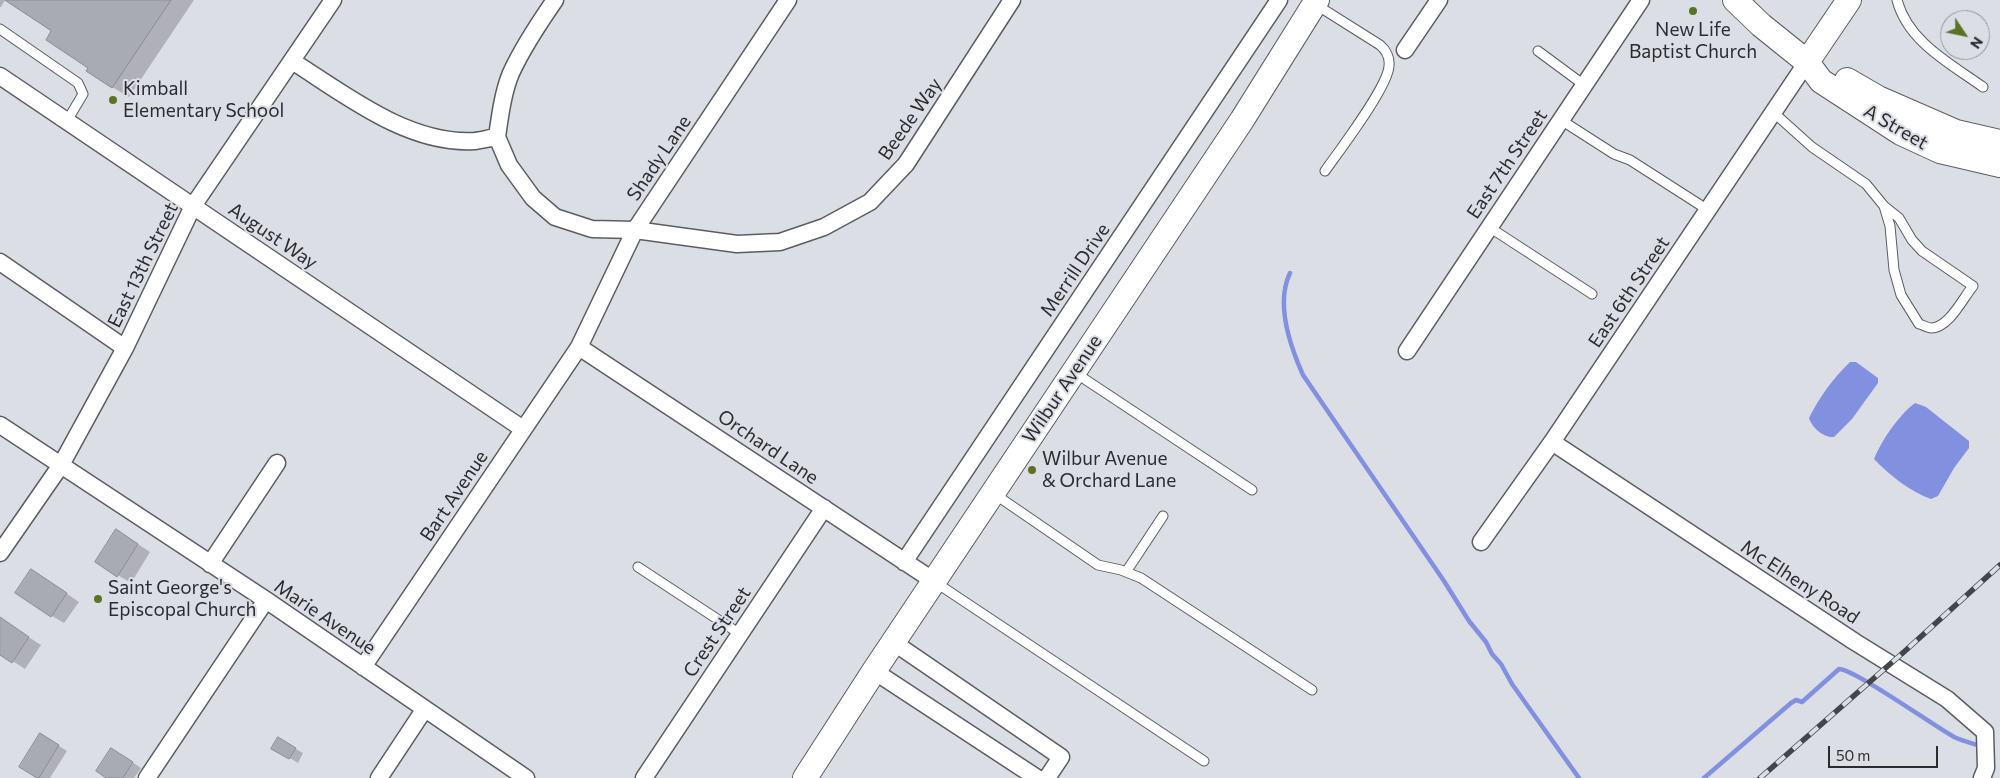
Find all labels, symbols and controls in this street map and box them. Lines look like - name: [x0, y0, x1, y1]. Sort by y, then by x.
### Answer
- marker: New Life Baptist Church: [1687, 5, 1699, 17]
- north arrow: [1940, 10, 1990, 60]
- place label: New Life Baptist Church: [1629, 19, 1757, 63]
- text: N: [1967, 34, 1987, 52]
- street label: Beede Way: [873, 74, 947, 164]
- place label: Kimball Elementary School: [123, 78, 284, 122]
- marker: Kimball Elementary School: [107, 94, 119, 106]
- street label: A Street: [1860, 100, 1932, 154]
- street label: East 7th Street: [1462, 105, 1552, 223]
- street label: Shady Lane: [622, 111, 696, 205]
- street label: August Way: [224, 198, 322, 274]
- street label: East 13th Street: [103, 199, 183, 331]
- street label: Merrill Drive: [1036, 219, 1114, 321]
- street label: East 6th Street: [1584, 232, 1674, 352]
- street label: Wilbur Avenue: [1017, 331, 1107, 447]
- street label: Orchard Lane: [713, 405, 823, 489]
- street label: Bart Avenue: [415, 446, 493, 546]
- place label: Wilbur Avenue & Orchard Lane: [1042, 448, 1176, 492]
- marker: Wilbur Avenue & Orchard Lane: [1026, 464, 1038, 476]
- street label: Mc Elheny Road: [1736, 535, 1864, 629]
- street label: Marie Avenue: [270, 575, 380, 659]
- place label: Saint George's Episcopal Church: [108, 577, 256, 621]
- street label: Crest Street: [678, 583, 756, 681]
- marker: Saint George's Episcopal Church: [92, 593, 104, 605]
- scale bar: [1830, 736, 1940, 768]
- text: 50 m: [1836, 746, 1870, 764]

